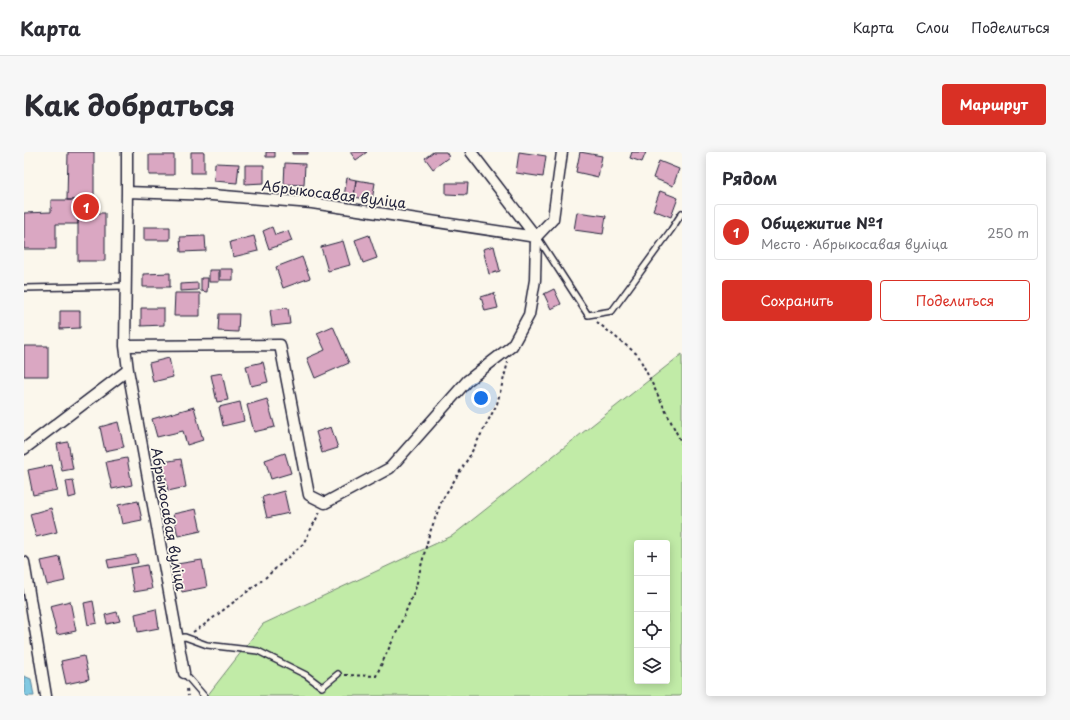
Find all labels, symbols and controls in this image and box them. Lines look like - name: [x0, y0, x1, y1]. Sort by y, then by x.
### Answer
- text: Карта: [20, 14, 81, 42]
- text: Карта: [853, 17, 894, 38]
- text: Слои: [916, 17, 949, 38]
- text: Поделиться: [971, 17, 1050, 38]
- text: Как добраться: [24, 83, 235, 126]
- button: Маршрут: [942, 84, 1046, 125]
- text: Рядом: [722, 165, 777, 191]
- street label: Абрыкосавая вуліца: [261, 175, 408, 213]
- pin: 1: [73, 192, 99, 222]
- text: Общежитие №1: [761, 211, 883, 234]
- text: 1: [733, 223, 739, 242]
- text: 250 m: [987, 223, 1029, 242]
- text: Место · Абрыкосавая вуліца: [761, 234, 948, 253]
- button: Сохранить: [722, 280, 872, 321]
- button: Поделиться: [880, 280, 1030, 321]
- your location: [471, 388, 491, 408]
- street label: Абрыкосавая вуліца: [146, 446, 192, 593]
- map controls: [634, 540, 670, 684]
- button: +: [634, 540, 670, 576]
- button: −: [634, 576, 670, 612]
- button: locate: [634, 612, 670, 648]
- button: layers: [634, 648, 670, 684]

